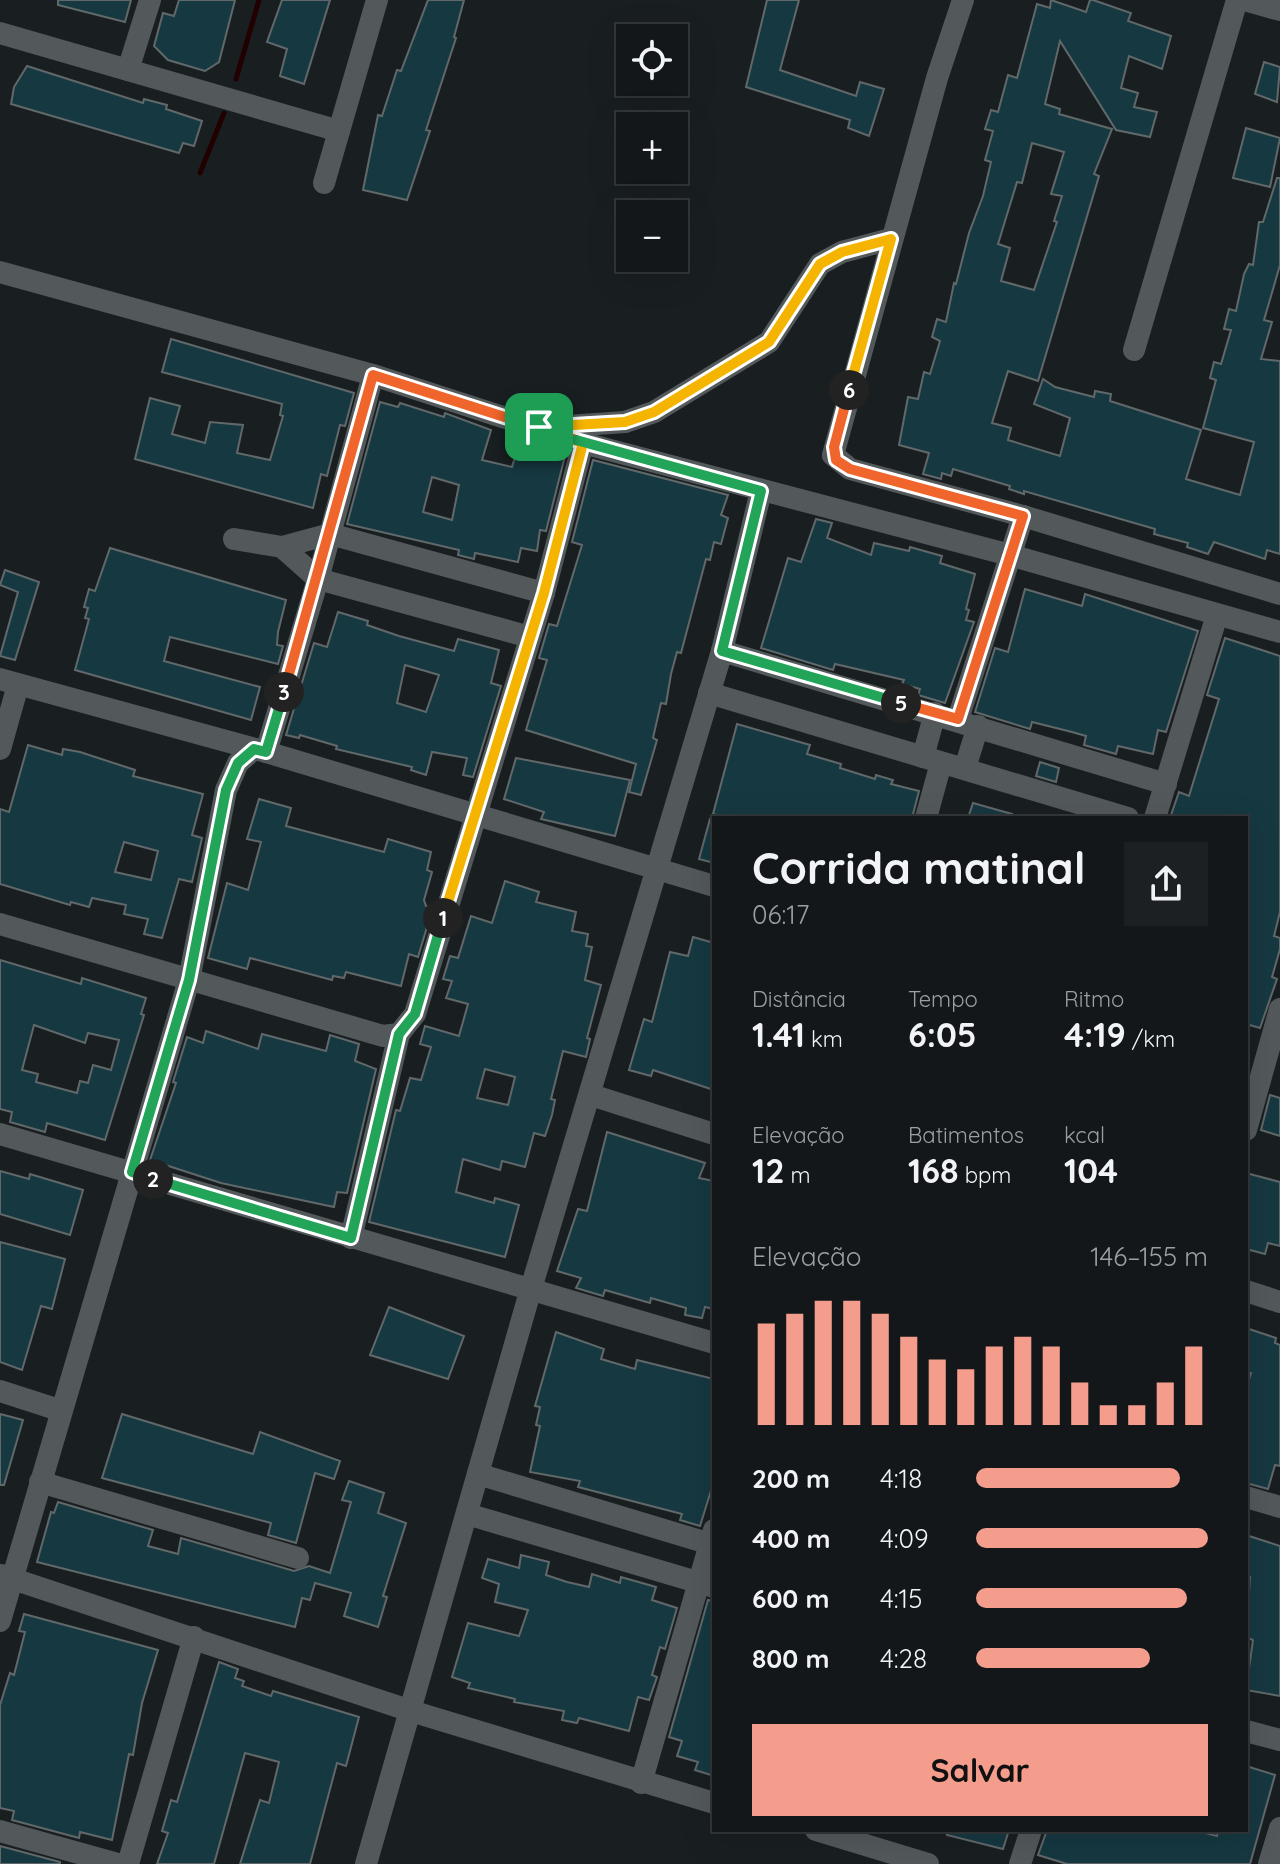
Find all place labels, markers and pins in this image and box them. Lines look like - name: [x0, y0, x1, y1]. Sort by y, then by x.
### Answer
- pin: 6: [829, 370, 869, 410]
- pin: [505, 393, 573, 461]
- pin: 3: [264, 672, 304, 712]
- pin: 5: [881, 683, 921, 723]
- pin: 1: [423, 898, 463, 938]
- pin: 2: [133, 1159, 173, 1199]

